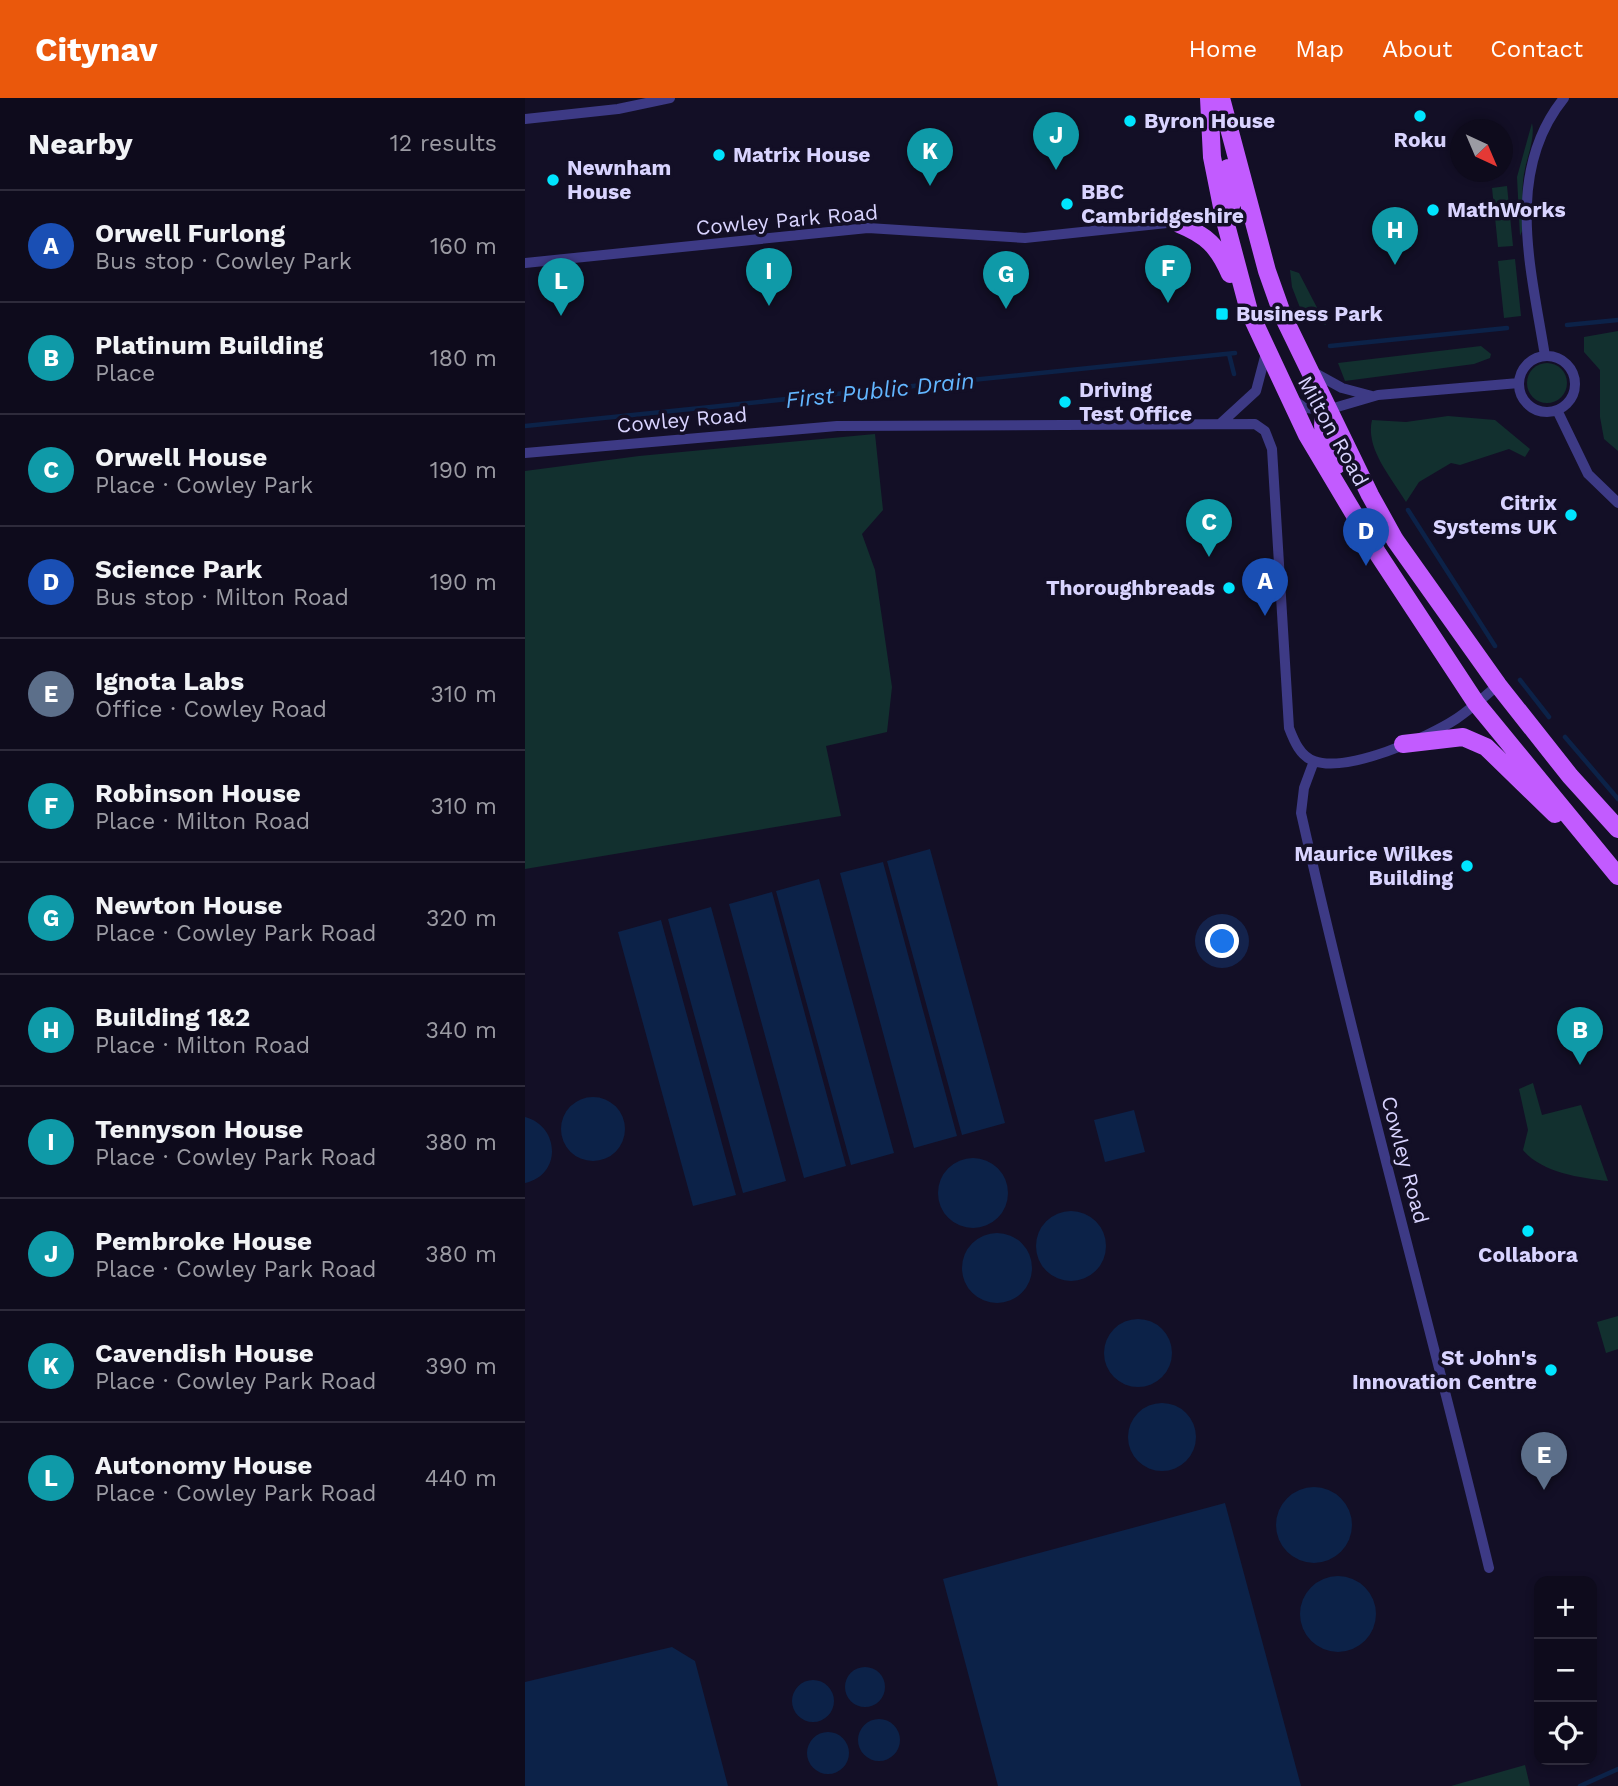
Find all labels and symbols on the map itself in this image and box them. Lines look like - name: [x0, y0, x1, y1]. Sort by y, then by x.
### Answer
- place label: Byron House: [1144, 108, 1275, 133]
- marker: Roku: [1412, 108, 1428, 124]
- pin: J: [1033, 112, 1079, 170]
- marker: Byron House: [1122, 113, 1138, 129]
- north arrow: [1450, 119, 1513, 182]
- place label: Roku: [1394, 127, 1446, 152]
- pin: K: [907, 128, 953, 186]
- place label: Matrix House: [733, 142, 870, 167]
- marker: Matrix House: [711, 147, 727, 163]
- place label: Newnham House: [567, 155, 671, 204]
- marker: Newnham House: [545, 172, 561, 188]
- place label: BBC Cambridgeshire: [1081, 179, 1244, 228]
- marker: BBC Cambridgeshire: [1059, 196, 1075, 212]
- place label: MathWorks: [1447, 197, 1566, 222]
- street label: Cowley Park Road: [695, 199, 879, 240]
- marker: MathWorks: [1425, 202, 1441, 218]
- pin: H: [1372, 207, 1418, 265]
- pin: F: [1145, 245, 1191, 303]
- pin: I: [746, 248, 792, 306]
- pin: G: [983, 251, 1029, 309]
- pin: L: [538, 258, 584, 316]
- place label: Business Park: [1236, 301, 1383, 326]
- marker: Business Park: [1214, 306, 1230, 322]
- water label: First Public Drain: [784, 367, 976, 414]
- street label: Milton Road: [1293, 371, 1374, 490]
- place label: Driving Test Office: [1079, 377, 1192, 426]
- marker: Driving Test Office: [1057, 394, 1073, 410]
- street label: Cowley Road: [616, 401, 748, 438]
- place label: Citrix Systems UK: [1433, 490, 1558, 539]
- pin: C: [1186, 499, 1232, 557]
- marker: Citrix Systems UK: [1563, 507, 1579, 523]
- pin: D: [1343, 508, 1389, 566]
- pin: A: [1242, 558, 1288, 616]
- place label: Thoroughbreads: [1046, 575, 1215, 600]
- marker: Thoroughbreads: [1221, 580, 1237, 596]
- place label: Maurice Wilkes Building: [1294, 841, 1453, 890]
- marker: Maurice Wilkes Building: [1459, 858, 1475, 874]
- your location: [1205, 924, 1239, 958]
- pin: B: [1557, 1007, 1603, 1065]
- street label: Cowley Road: [1376, 1093, 1435, 1226]
- marker: Collabora: [1520, 1223, 1536, 1239]
- place label: Collabora: [1478, 1242, 1579, 1267]
- place label: St John's Innovation Centre: [1352, 1345, 1537, 1394]
- marker: St John's Innovation Centre: [1543, 1362, 1559, 1378]
- pin: E: [1521, 1432, 1567, 1490]

